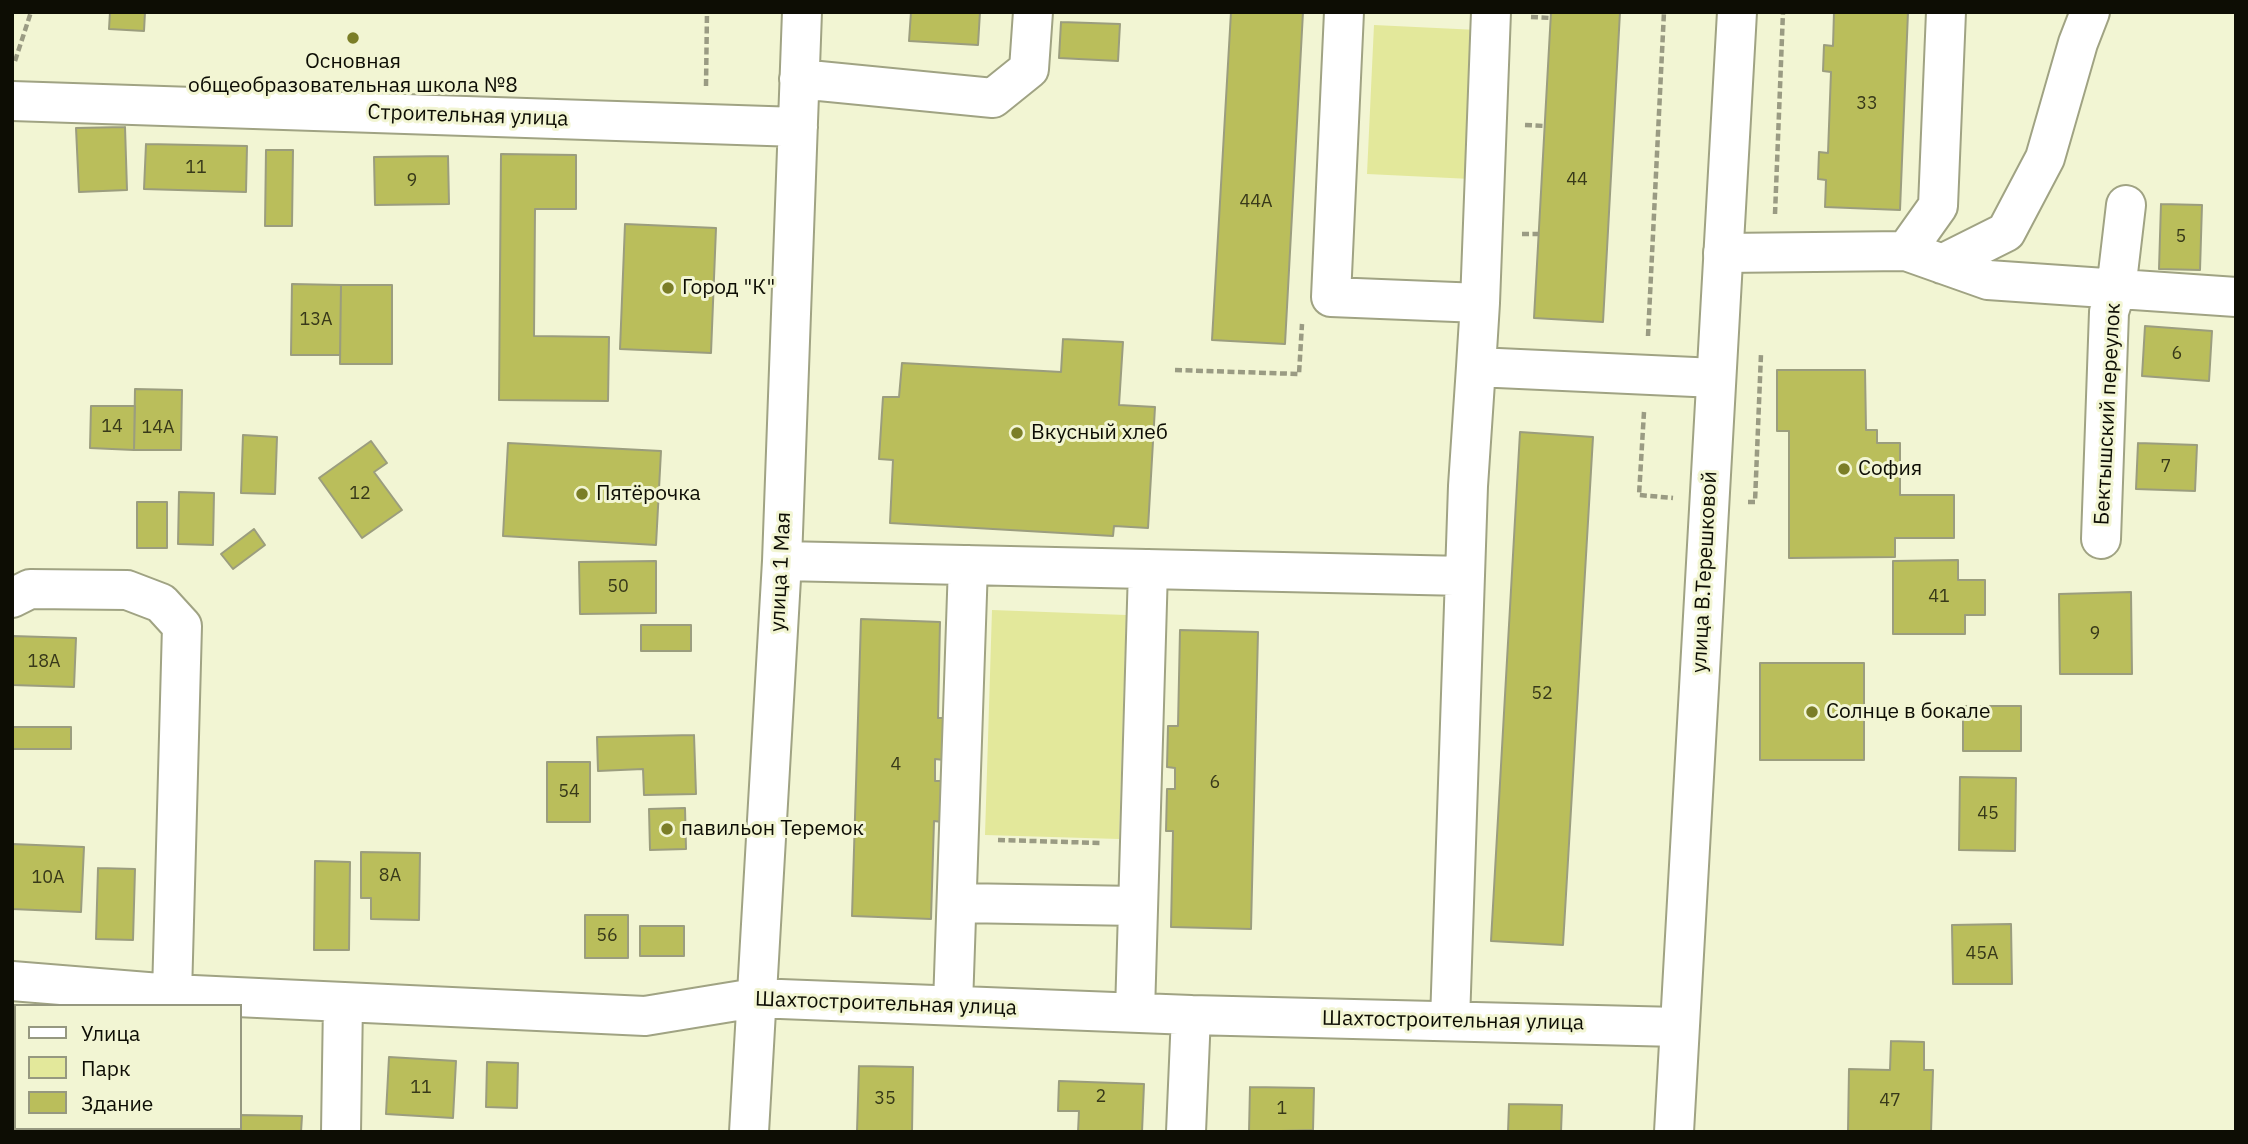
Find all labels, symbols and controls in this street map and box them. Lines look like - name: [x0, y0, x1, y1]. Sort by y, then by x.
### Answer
- marker: Основная общеобразовательная школа №8: [345, 30, 361, 46]
- place label: Основная общеобразовательная школа №8: [188, 49, 518, 99]
- house number: 33: [1856, 93, 1878, 115]
- street label: Строительная улица: [367, 100, 569, 132]
- house number: 11: [185, 157, 207, 179]
- house number: 44: [1566, 169, 1588, 191]
- house number: 9: [407, 170, 417, 192]
- house number: 44А: [1239, 191, 1273, 213]
- house number: 5: [2176, 226, 2186, 248]
- place label: Город "К": [682, 275, 775, 301]
- marker: Город "К": [660, 280, 676, 296]
- street label: Бектышский переулок: [2090, 302, 2126, 526]
- house number: 13А: [299, 309, 333, 331]
- house number: 6: [2172, 343, 2182, 365]
- house number: 14: [101, 416, 123, 438]
- house number: 14А: [141, 417, 175, 439]
- place label: Вкусный хлеб: [1031, 420, 1168, 446]
- marker: Вкусный хлеб: [1009, 425, 1025, 441]
- place label: София: [1858, 456, 1922, 482]
- house number: 7: [2161, 456, 2171, 478]
- marker: София: [1836, 461, 1852, 477]
- street label: улица В.Терешковой: [1687, 470, 1723, 674]
- place label: Пятёрочка: [596, 481, 701, 507]
- house number: 12: [349, 483, 371, 505]
- marker: Пятёрочка: [574, 486, 590, 502]
- street label: улица 1 Мая: [765, 511, 797, 633]
- house number: 50: [607, 576, 629, 598]
- house number: 41: [1928, 586, 1950, 608]
- house number: 9: [2090, 623, 2100, 645]
- house number: 18А: [27, 651, 61, 673]
- house number: 52: [1531, 683, 1553, 705]
- place label: Солнце в бокале: [1826, 699, 1990, 725]
- marker: Солнце в бокале: [1804, 704, 1820, 720]
- house number: 4: [891, 754, 901, 776]
- house number: 6: [1210, 772, 1220, 794]
- house number: 54: [558, 781, 580, 803]
- house number: 45: [1977, 803, 1999, 825]
- place label: павильон Теремок: [681, 816, 864, 842]
- marker: павильон Теремок: [659, 821, 675, 837]
- house number: 8А: [379, 865, 401, 887]
- house number: 10А: [31, 867, 65, 889]
- house number: 56: [596, 925, 618, 947]
- house number: 45А: [1965, 943, 1999, 965]
- street label: Шахтостроительная улица: [755, 987, 1017, 1021]
- legend: [14, 1004, 242, 1130]
- street label: Шахтостроительная улица: [1322, 1006, 1584, 1036]
- text: Улица: [81, 1019, 140, 1047]
- text: Парк: [81, 1054, 131, 1082]
- house number: 11: [410, 1077, 432, 1099]
- house number: 2: [1096, 1086, 1106, 1108]
- house number: 35: [874, 1088, 896, 1110]
- text: Здание: [81, 1089, 153, 1117]
- house number: 47: [1879, 1090, 1901, 1112]
- house number: 1: [1277, 1098, 1287, 1120]

